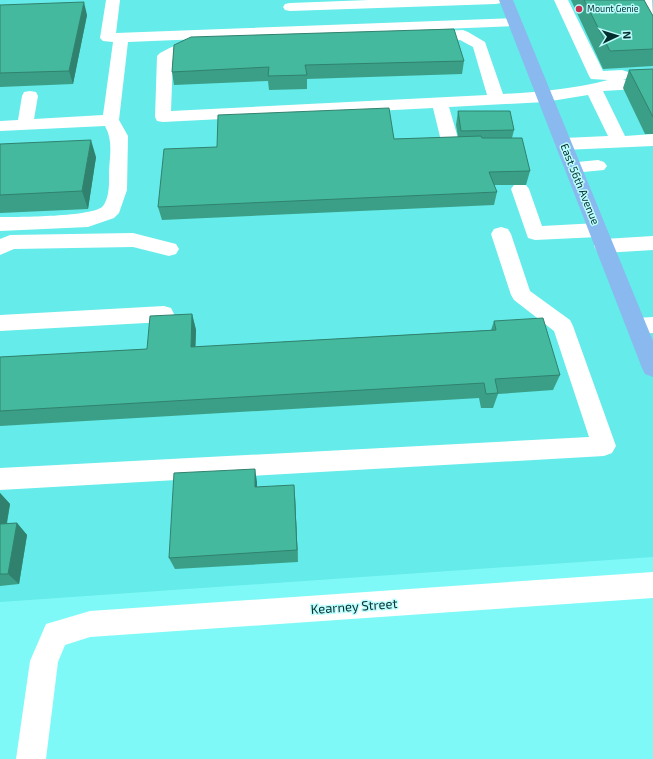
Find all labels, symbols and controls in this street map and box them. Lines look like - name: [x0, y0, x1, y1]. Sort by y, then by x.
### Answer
- place label: Mount Genie: [587, 3, 639, 14]
- marker: Mount Genie: [574, 4, 584, 14]
- north arrow: [597, 16, 637, 56]
- text: N: [621, 31, 634, 40]
- street label: East 56th Avenue: [558, 141, 603, 226]
- street label: Kearney Street: [310, 595, 398, 617]

